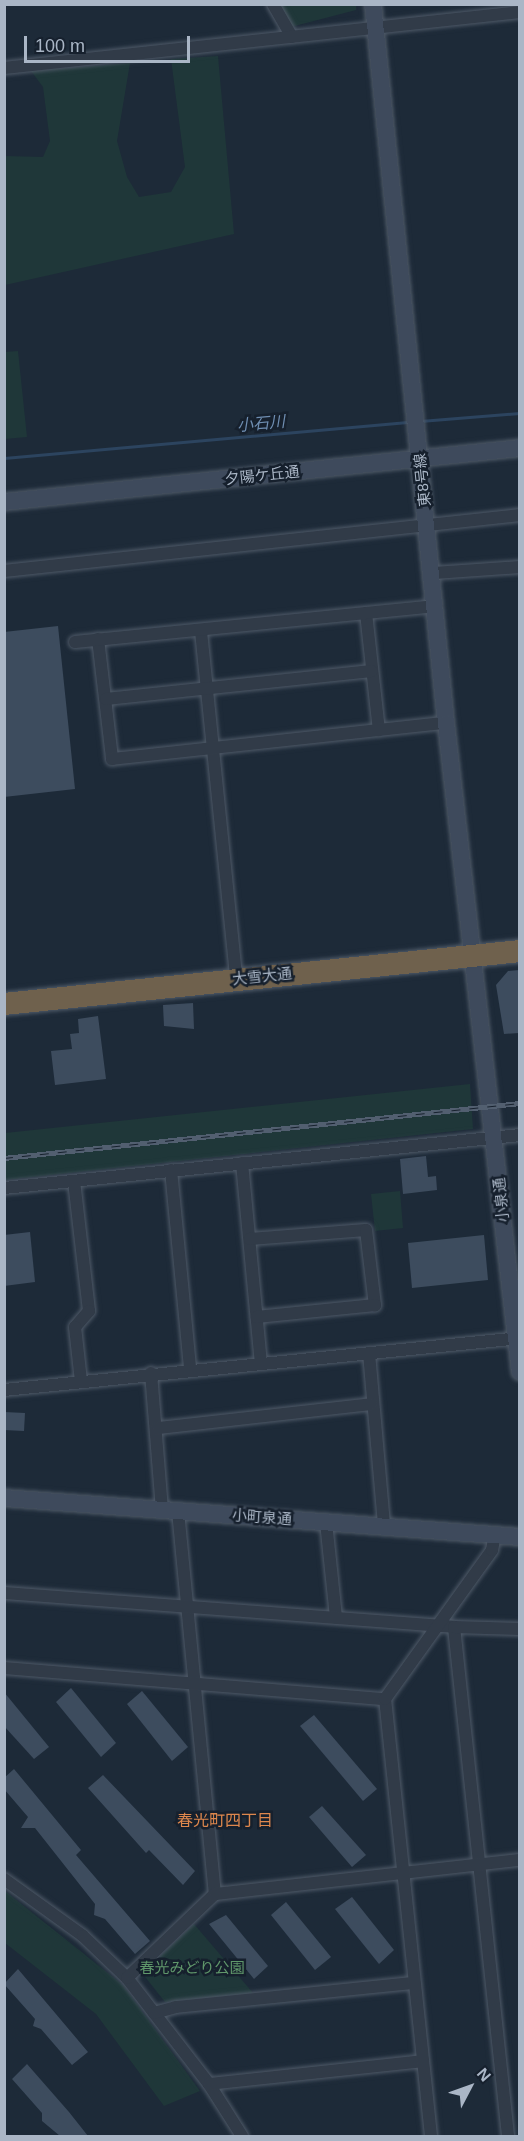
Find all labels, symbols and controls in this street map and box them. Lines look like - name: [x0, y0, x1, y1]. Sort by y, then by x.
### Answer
- scale bar: [27, 24, 194, 62]
- text: 100 m: [35, 36, 85, 56]
- water label: 小石川: [236, 412, 286, 436]
- street label: 東8号線: [410, 453, 434, 507]
- street label: 夕陽ケ丘通: [224, 462, 300, 488]
- street label: 大雪大通: [231, 964, 293, 988]
- street label: 小泉通: [490, 1177, 512, 1223]
- street label: 小町泉通: [231, 1506, 293, 1528]
- district label: 春光町四丁目: [177, 1811, 273, 1831]
- park label: 春光みどり公園: [140, 1959, 244, 1977]
- north arrow: [440, 2057, 500, 2117]
- text: N: [474, 2065, 494, 2085]

